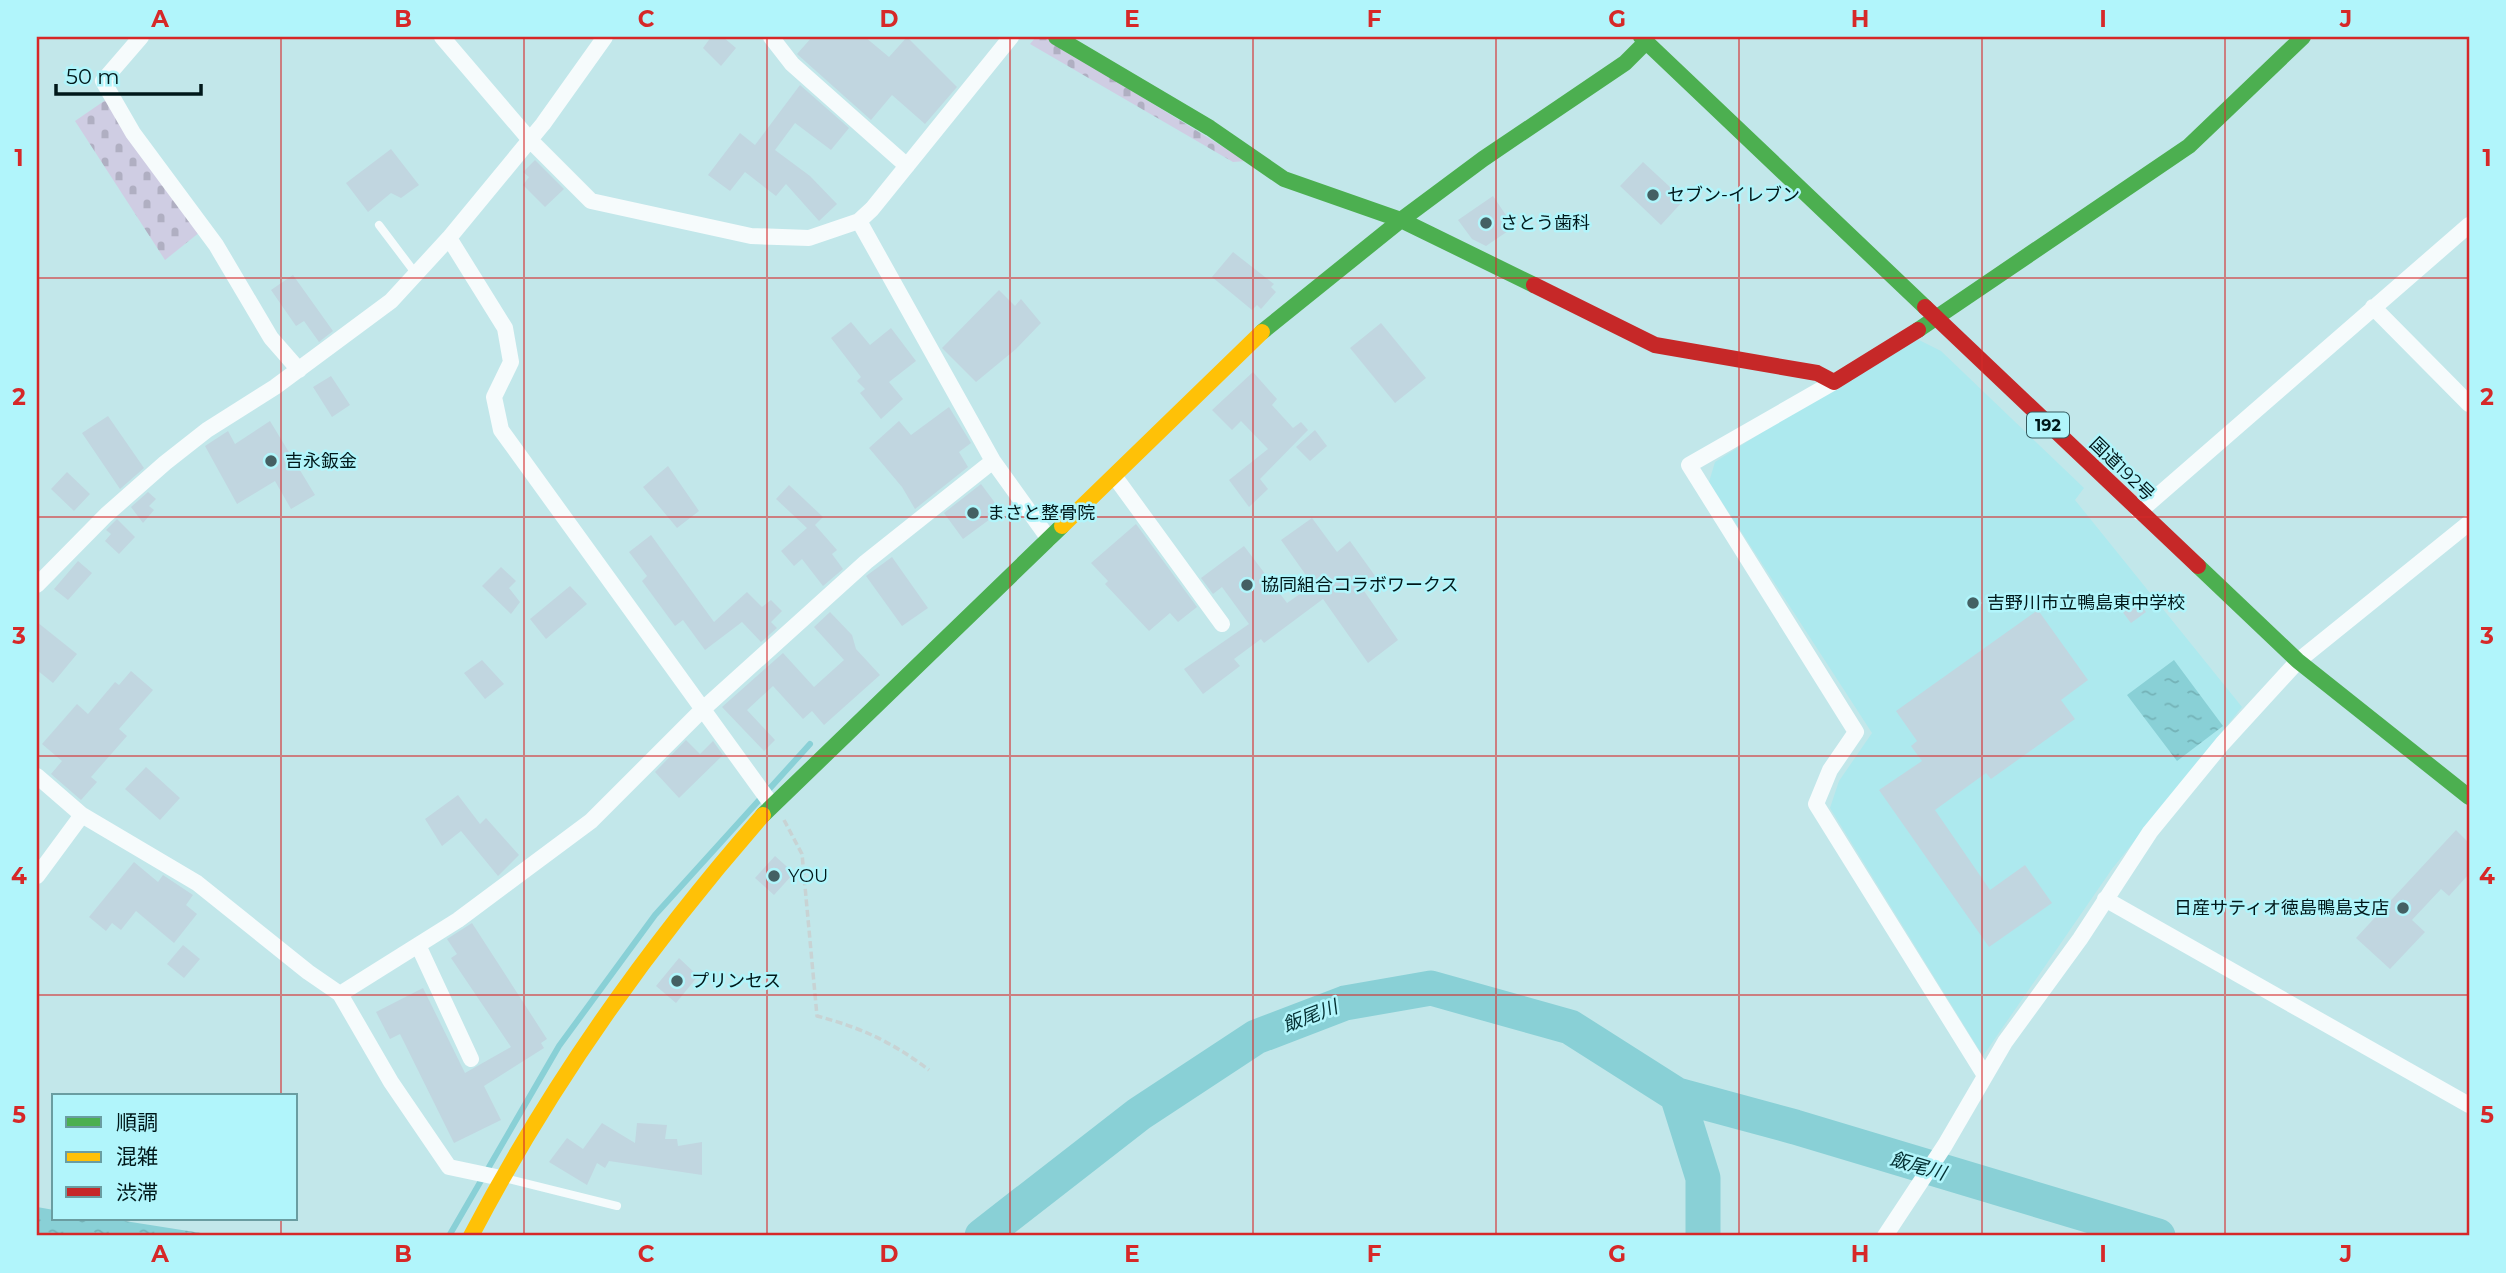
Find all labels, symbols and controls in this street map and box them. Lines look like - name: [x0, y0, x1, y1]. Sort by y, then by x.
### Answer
- text: A: [150, 5, 169, 33]
- text: B: [394, 5, 412, 33]
- text: C: [638, 5, 655, 33]
- text: D: [880, 5, 899, 33]
- text: E: [1124, 5, 1140, 33]
- text: F: [1367, 5, 1382, 33]
- text: G: [1608, 5, 1626, 33]
- text: H: [1851, 5, 1869, 33]
- text: I: [2099, 5, 2107, 33]
- text: J: [2339, 5, 2352, 33]
- scale bar: [56, 52, 201, 96]
- text: 50 m: [66, 64, 120, 89]
- text: 1: [14, 144, 24, 172]
- text: 1: [2482, 144, 2492, 172]
- place label: セブン-イレブン: [1667, 184, 1800, 206]
- marker: セブン-イレブン: [1645, 187, 1661, 203]
- place label: さとう歯科: [1500, 212, 1590, 234]
- marker: さとう歯科: [1478, 215, 1494, 231]
- text: 2: [12, 383, 26, 411]
- text: 2: [2480, 383, 2494, 411]
- road number: 192: [2027, 412, 2069, 438]
- street label: 国道192号: [2085, 433, 2159, 505]
- place label: 吉永鈑金: [285, 450, 357, 472]
- marker: 吉永鈑金: [263, 453, 279, 469]
- place label: まさと整骨院: [987, 502, 1095, 524]
- marker: まさと整骨院: [965, 505, 981, 521]
- place label: 協同組合コラボワークス: [1261, 574, 1458, 596]
- marker: 協同組合コラボワークス: [1239, 577, 1255, 593]
- place label: 吉野川市立鴨島東中学校: [1987, 592, 2185, 614]
- marker: 吉野川市立鴨島東中学校: [1965, 595, 1981, 611]
- text: 3: [11, 622, 26, 650]
- text: 3: [2479, 622, 2494, 650]
- text: 4: [11, 862, 27, 890]
- text: 4: [2479, 862, 2495, 890]
- place label: YOU: [788, 865, 828, 887]
- marker: YOU: [766, 868, 782, 884]
- place label: 日産サティオ徳島鴨島支店: [2174, 897, 2389, 919]
- marker: 日産サティオ徳島鴨島支店: [2395, 900, 2411, 916]
- place label: プリンセス: [691, 970, 781, 992]
- marker: プリンセス: [669, 973, 685, 989]
- water label: 飯尾川: [1279, 994, 1343, 1037]
- legend: [52, 1094, 298, 1220]
- text: 5: [12, 1101, 26, 1129]
- text: 5: [2480, 1101, 2494, 1129]
- text: 順調: [116, 1110, 158, 1135]
- text: 混雑: [116, 1144, 158, 1169]
- water label: 飯尾川: [1887, 1147, 1950, 1185]
- text: 渋滞: [116, 1180, 158, 1205]
- text: A: [150, 1240, 169, 1268]
- text: B: [394, 1240, 412, 1268]
- text: C: [638, 1240, 655, 1268]
- text: D: [880, 1240, 899, 1268]
- text: E: [1124, 1240, 1140, 1268]
- text: F: [1367, 1240, 1382, 1268]
- text: G: [1608, 1240, 1626, 1268]
- text: H: [1851, 1240, 1869, 1268]
- text: I: [2099, 1240, 2107, 1268]
- text: J: [2339, 1240, 2352, 1268]

